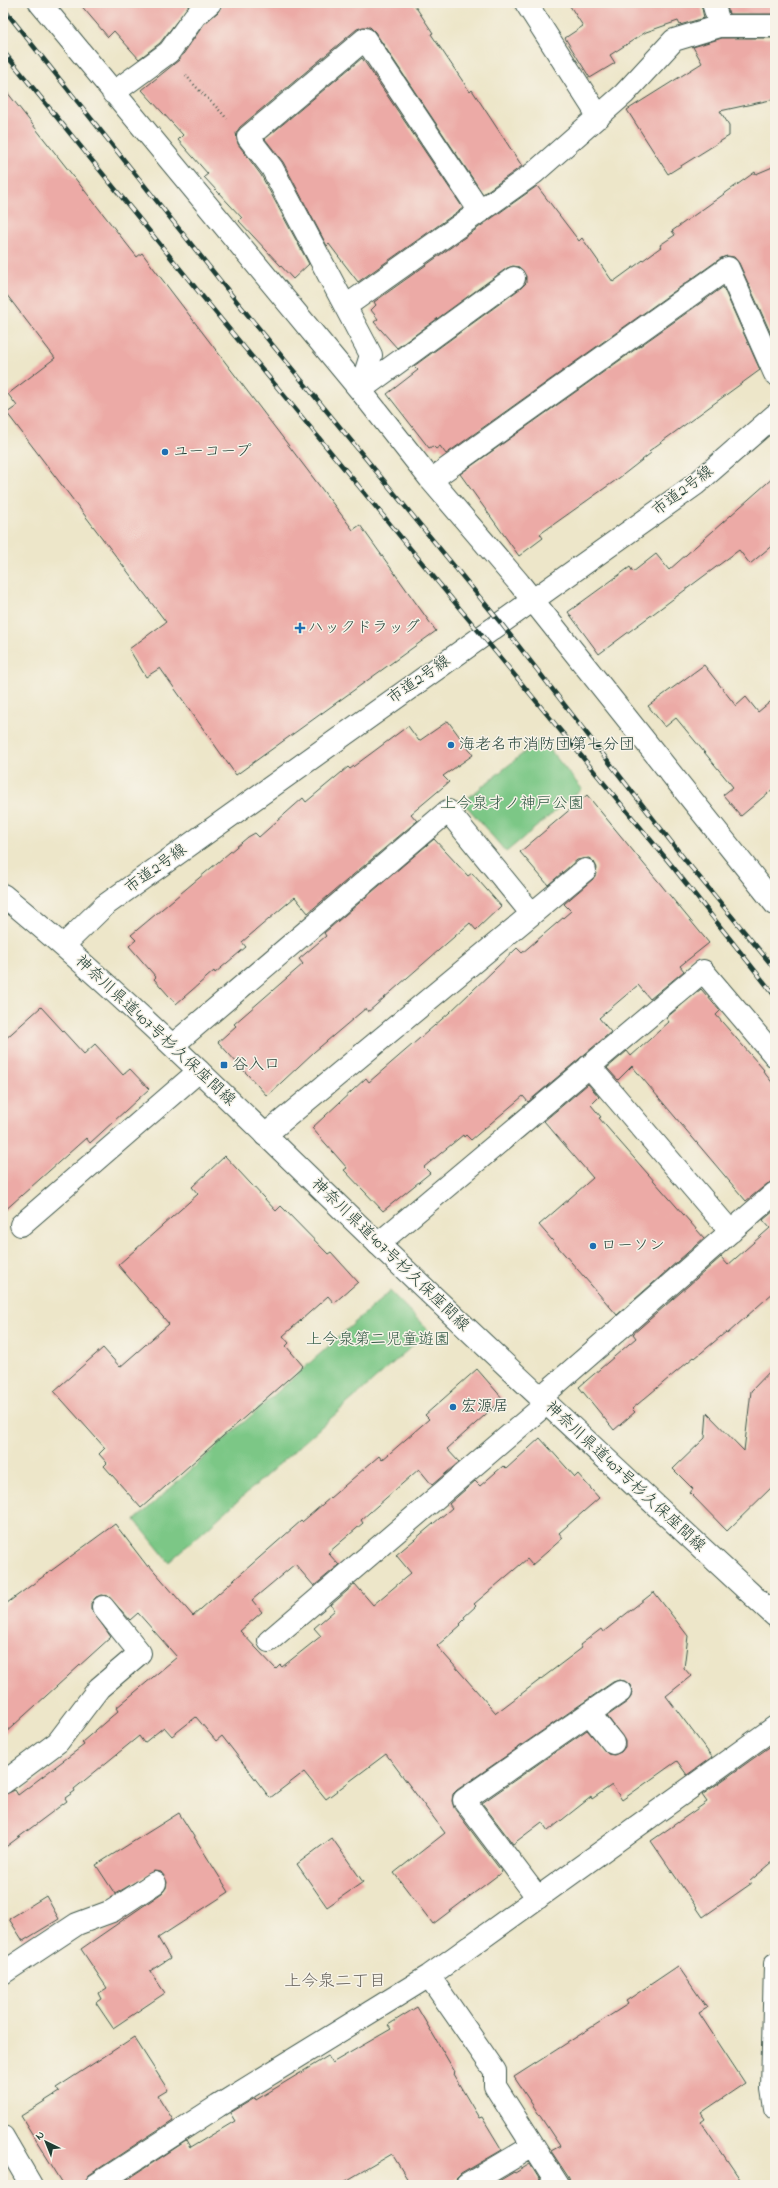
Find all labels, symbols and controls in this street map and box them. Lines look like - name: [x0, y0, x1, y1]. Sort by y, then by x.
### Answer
- place label: ユーコープ: [173, 440, 252, 464]
- marker: ユーコープ: [160, 447, 170, 457]
- street label: 市道2号線: [647, 460, 719, 522]
- place label: ハックドラッグ: [308, 616, 420, 640]
- marker: ハックドラッグ: [295, 623, 305, 633]
- street label: 市道2号線: [383, 650, 455, 710]
- place label: 海老名市消防団第七分団: [459, 733, 635, 757]
- marker: 海老名市消防団第七分団: [446, 740, 456, 750]
- park label: 上今泉才ノ神戸公園: [440, 792, 584, 816]
- street label: 市道2号線: [120, 838, 192, 900]
- street label: 神奈川県道407号杉久保座間線: [69, 950, 241, 1112]
- place label: 谷入口: [232, 1053, 280, 1077]
- marker: 谷入口: [219, 1060, 229, 1070]
- street label: 神奈川県道407号杉久保座間線: [305, 1173, 475, 1337]
- place label: ローソン: [601, 1234, 665, 1258]
- marker: ローソン: [588, 1241, 598, 1251]
- park label: 上今泉第二児童遊園: [306, 1328, 450, 1352]
- place label: 宏源居: [461, 1395, 509, 1419]
- street label: 神奈川県道407号杉久保座間線: [539, 1396, 711, 1558]
- marker: 宏源居: [448, 1402, 458, 1412]
- district label: 上今泉二丁目: [284, 1969, 386, 1994]
- north arrow: [26, 2122, 66, 2162]
- text: N: [32, 2127, 48, 2144]

